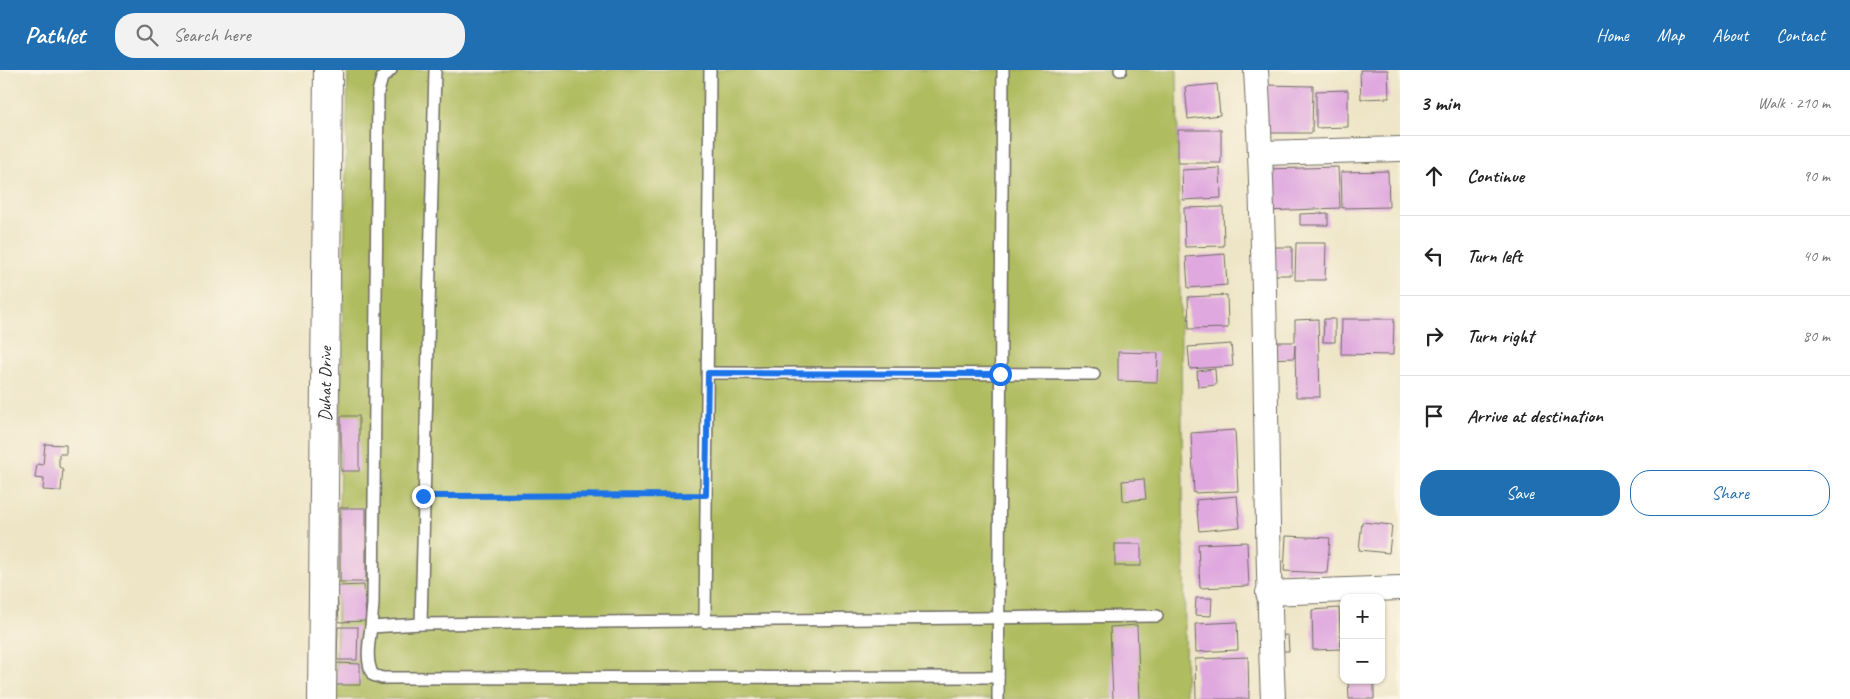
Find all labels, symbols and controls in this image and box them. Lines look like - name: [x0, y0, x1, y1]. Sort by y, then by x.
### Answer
- search box: [115, 13, 465, 58]
- text: Pathlet: [25, 20, 85, 50]
- icon: search: [133, 21, 161, 49]
- text: Search here: [173, 23, 251, 47]
- text: Home: [1596, 24, 1629, 46]
- text: Map: [1657, 24, 1684, 46]
- text: About: [1712, 24, 1748, 46]
- text: Contact: [1776, 24, 1825, 46]
- text: 3 min: [1420, 90, 1460, 116]
- text: Walk · 210 m: [1758, 93, 1830, 113]
- icon: ahead: [1420, 162, 1448, 190]
- text: Continue: [1467, 164, 1524, 188]
- text: 90 m: [1803, 166, 1830, 186]
- icon: left: [1420, 242, 1448, 270]
- text: Turn left: [1467, 244, 1522, 268]
- text: 40 m: [1803, 246, 1830, 266]
- icon: right: [1420, 322, 1448, 350]
- text: Turn right: [1467, 324, 1534, 348]
- text: 80 m: [1803, 326, 1830, 346]
- street label: Duhat Drive: [314, 345, 336, 422]
- route start: [989, 363, 1012, 386]
- icon: arrive: [1420, 402, 1448, 430]
- text: Arrive at destination: [1467, 404, 1603, 428]
- button: Save: [1420, 470, 1620, 516]
- button: Share: [1630, 470, 1830, 516]
- route end: [412, 485, 435, 508]
- map controls: [1340, 594, 1385, 684]
- button: +: [1340, 594, 1385, 639]
- button: −: [1340, 639, 1385, 684]

